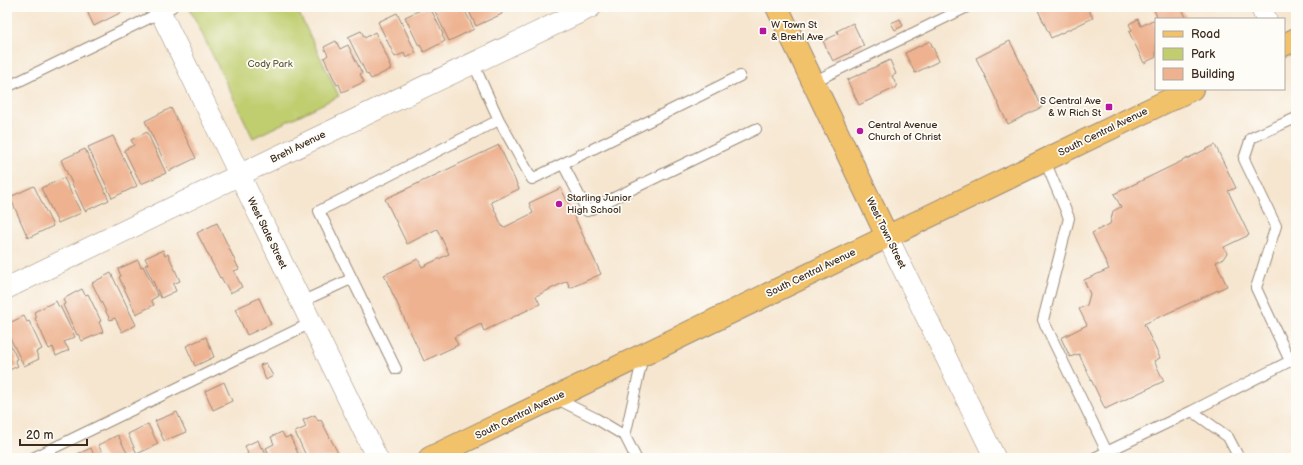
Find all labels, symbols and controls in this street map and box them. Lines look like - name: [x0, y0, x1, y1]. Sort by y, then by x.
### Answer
- legend: [1155, 18, 1285, 90]
- place label: W Town St & Brehl Ave: [771, 19, 824, 43]
- marker: W Town St & Brehl Ave: [758, 26, 768, 36]
- text: Road: [1191, 27, 1220, 42]
- text: Park: [1191, 47, 1215, 62]
- park label: Cody Park: [247, 58, 293, 70]
- text: Building: [1191, 67, 1235, 82]
- place label: S Central Ave & W Rich St: [1040, 95, 1101, 119]
- marker: S Central Ave & W Rich St: [1104, 102, 1114, 112]
- street label: South Central Avenue: [1056, 105, 1150, 159]
- place label: Central Avenue Church of Christ: [868, 119, 941, 143]
- marker: Central Avenue Church of Christ: [855, 126, 865, 136]
- street label: Brehl Avenue: [268, 128, 328, 166]
- place label: Starling Junior High School: [567, 192, 632, 216]
- street label: West State Street: [244, 195, 290, 271]
- street label: West Town Street: [864, 195, 908, 271]
- marker: Starling Junior High School: [554, 199, 564, 209]
- street label: South Central Avenue: [764, 246, 858, 300]
- street label: South Central Avenue: [473, 388, 567, 442]
- scale bar: [20, 421, 87, 447]
- text: 20 m: [26, 428, 53, 443]

